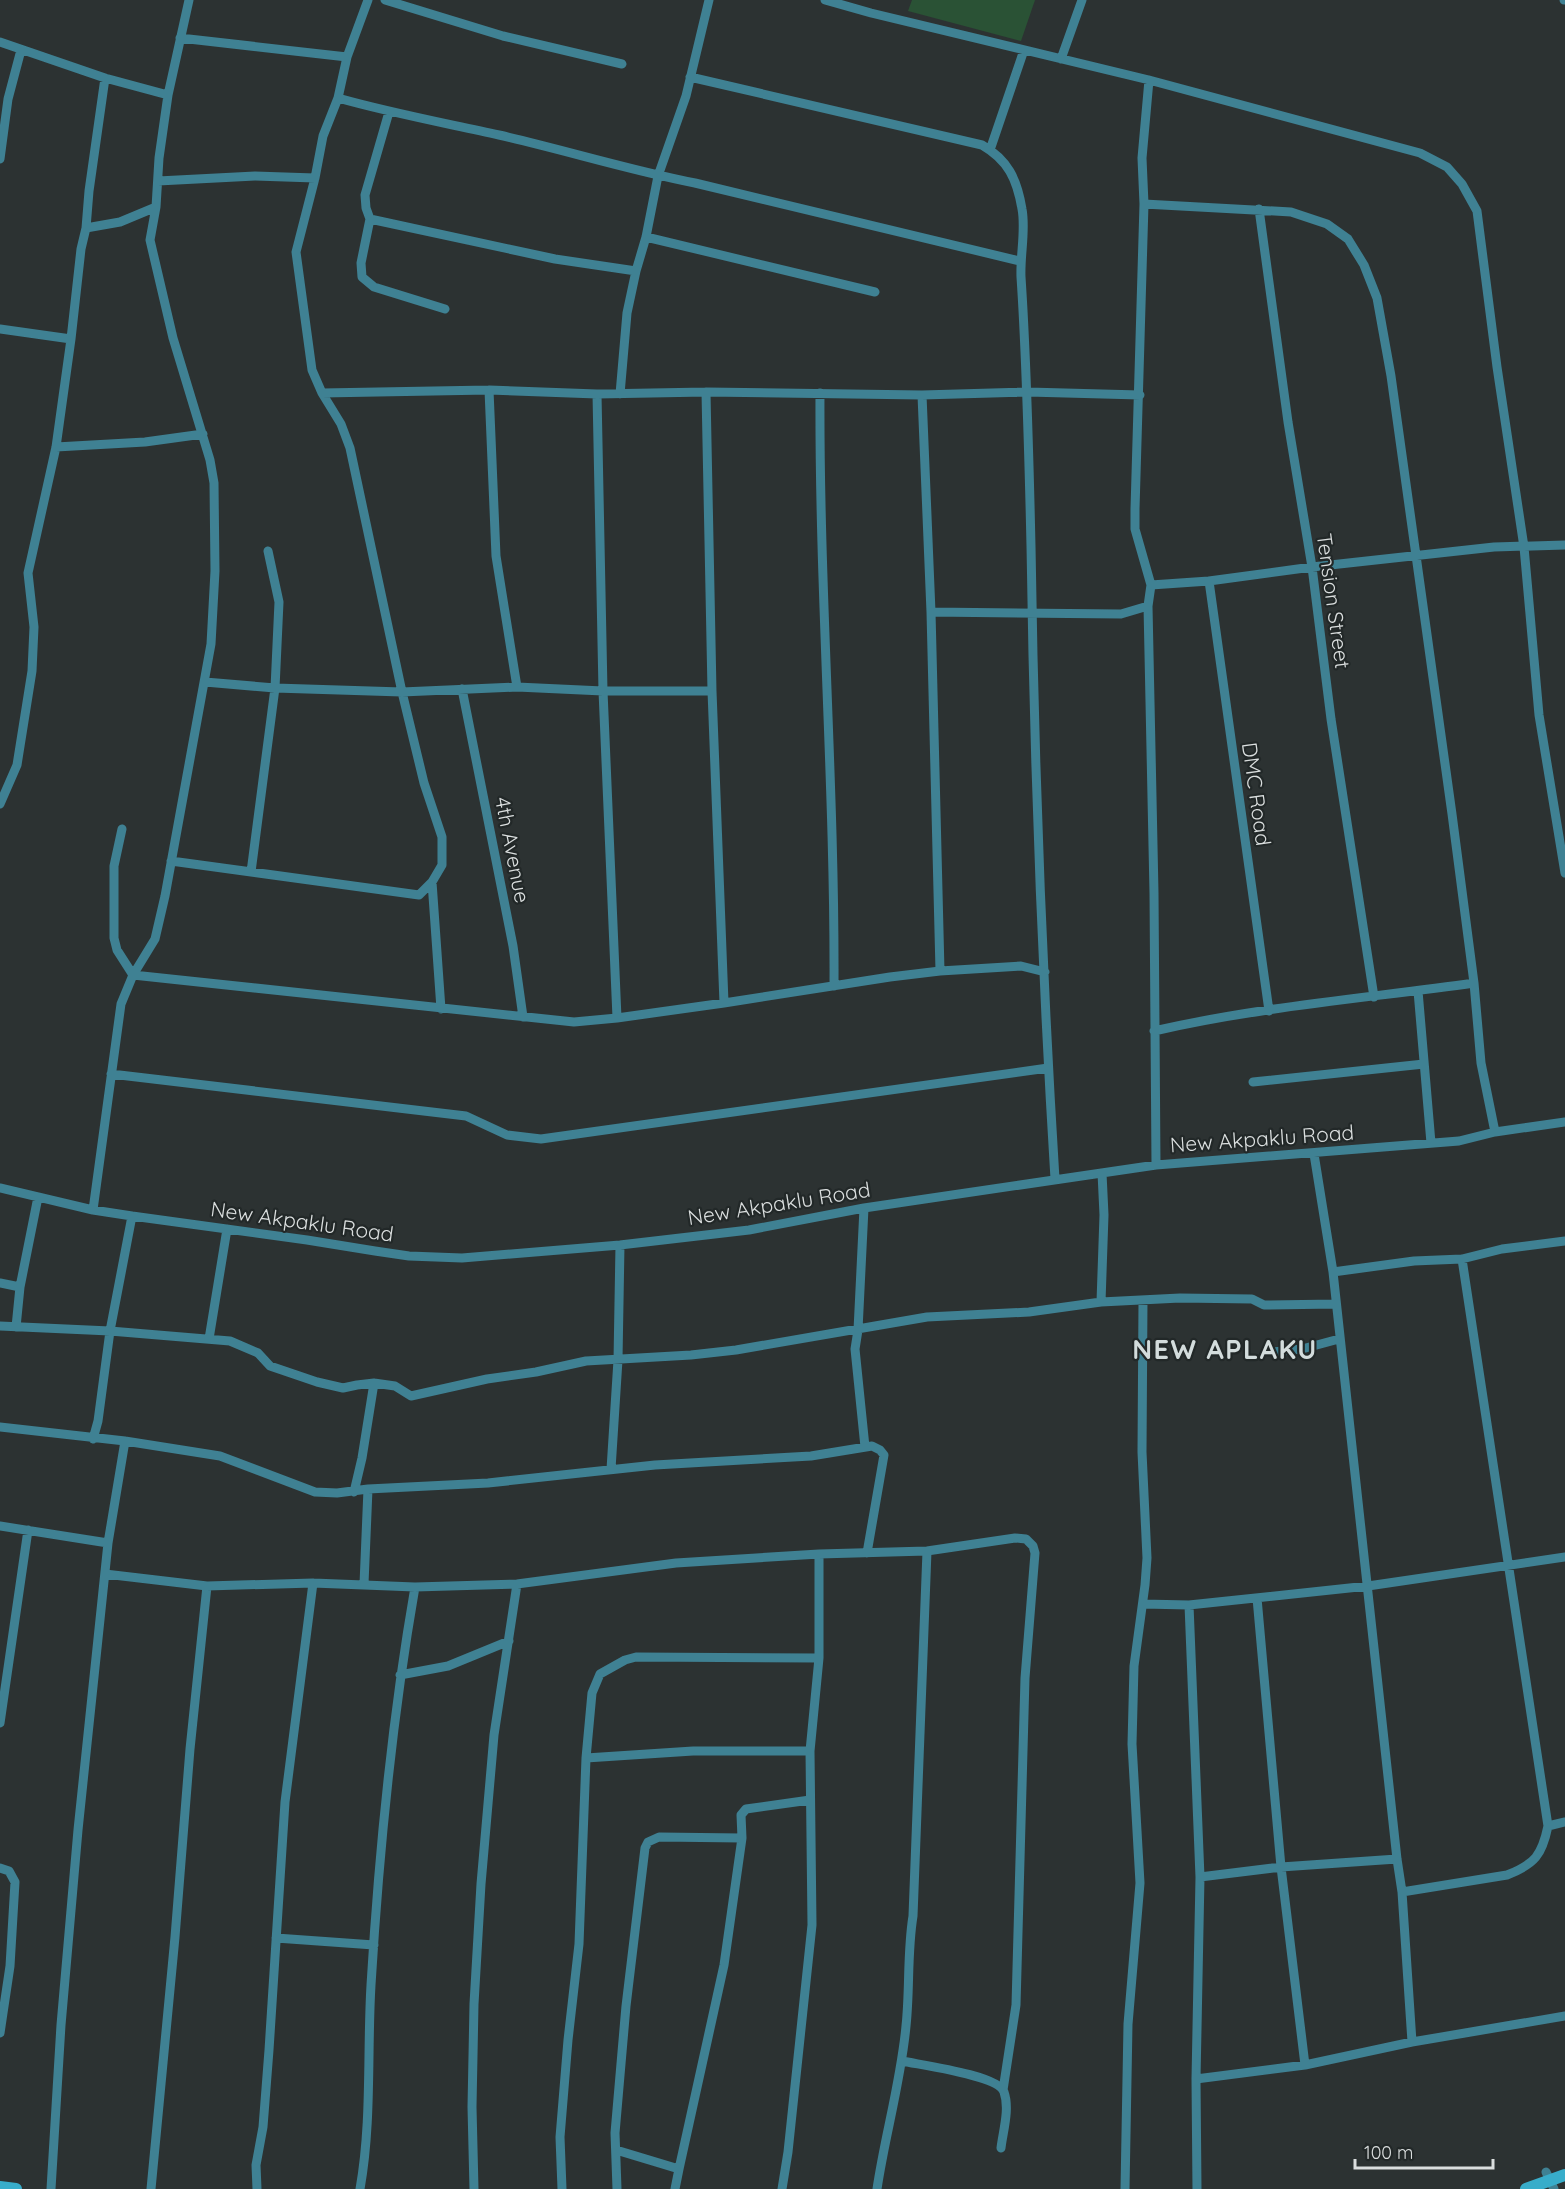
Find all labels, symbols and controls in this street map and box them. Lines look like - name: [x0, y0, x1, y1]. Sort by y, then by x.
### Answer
- street label: Tension Street: [1312, 531, 1356, 670]
- street label: DMC Road: [1237, 741, 1277, 847]
- street label: 4th Avenue: [490, 794, 536, 905]
- street label: New Akpaklu Road: [1169, 1119, 1355, 1157]
- street label: New Akpaklu Road: [686, 1176, 872, 1230]
- street label: New Akpaklu Road: [209, 1195, 395, 1247]
- district label: NEW APLAKU: [1132, 1332, 1318, 1366]
- scale bar: [1355, 2132, 1493, 2170]
- text: 100 m: [1364, 2141, 1413, 2164]

